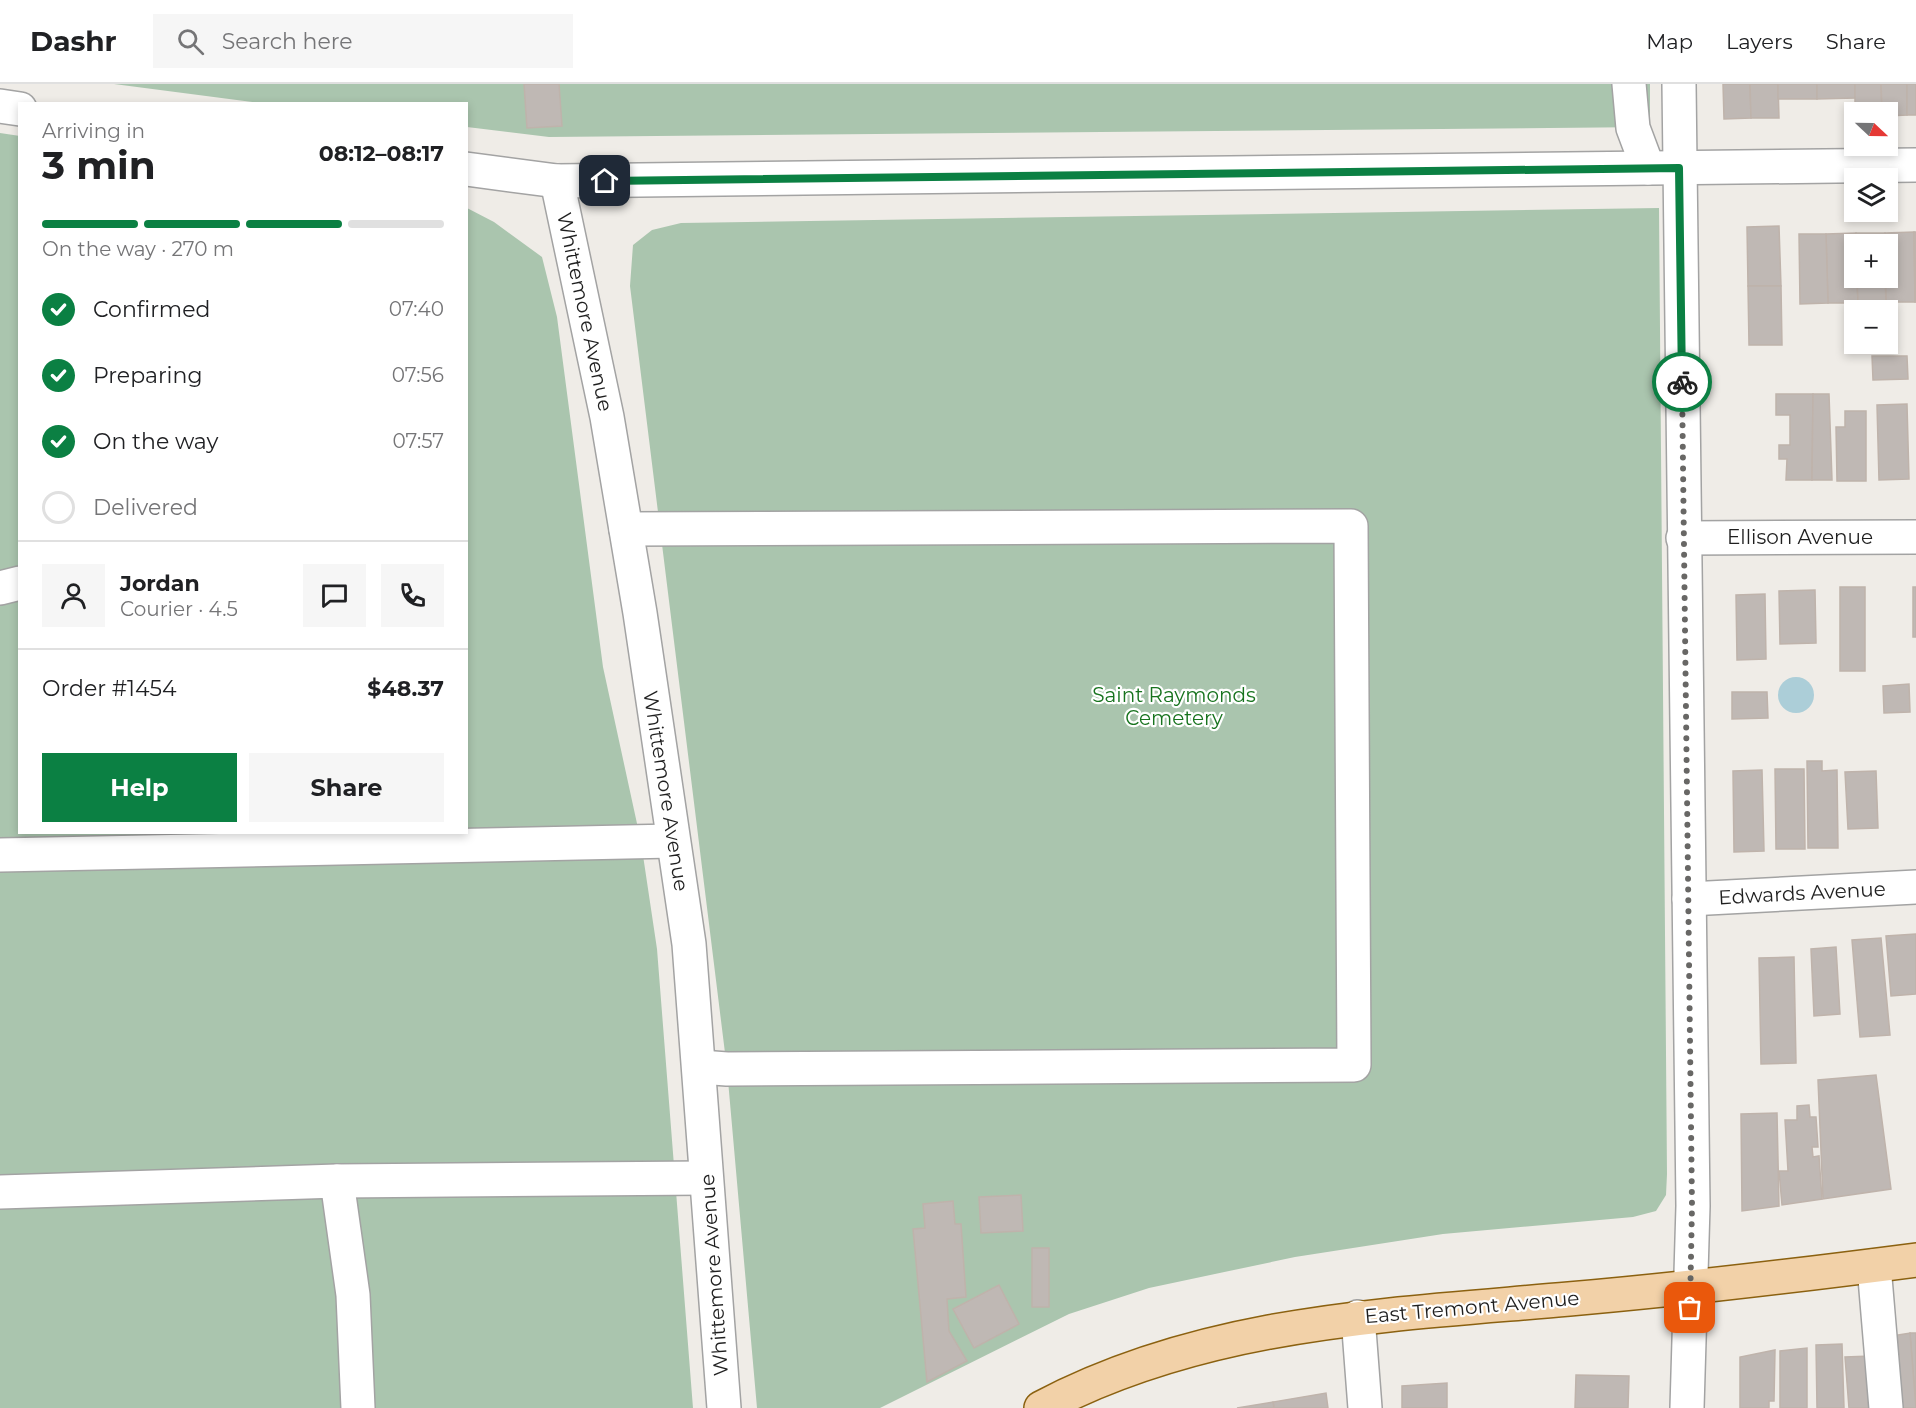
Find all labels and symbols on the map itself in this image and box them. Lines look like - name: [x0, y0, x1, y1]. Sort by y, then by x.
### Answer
- north arrow: [1844, 102, 1898, 156]
- pin: [579, 155, 630, 206]
- street label: Whittemore Avenue: [552, 210, 618, 414]
- courier: [1652, 352, 1712, 412]
- street label: Ellison Avenue: [1727, 525, 1873, 549]
- park label: Saint Raymonds Cemetery: [1092, 683, 1256, 730]
- street label: Whittemore Avenue: [638, 689, 694, 893]
- street label: Edwards Avenue: [1718, 877, 1886, 909]
- street label: Whittemore Avenue: [695, 1173, 733, 1377]
- pin: [1664, 1282, 1715, 1333]
- street label: East Tremont Avenue: [1364, 1286, 1580, 1328]

